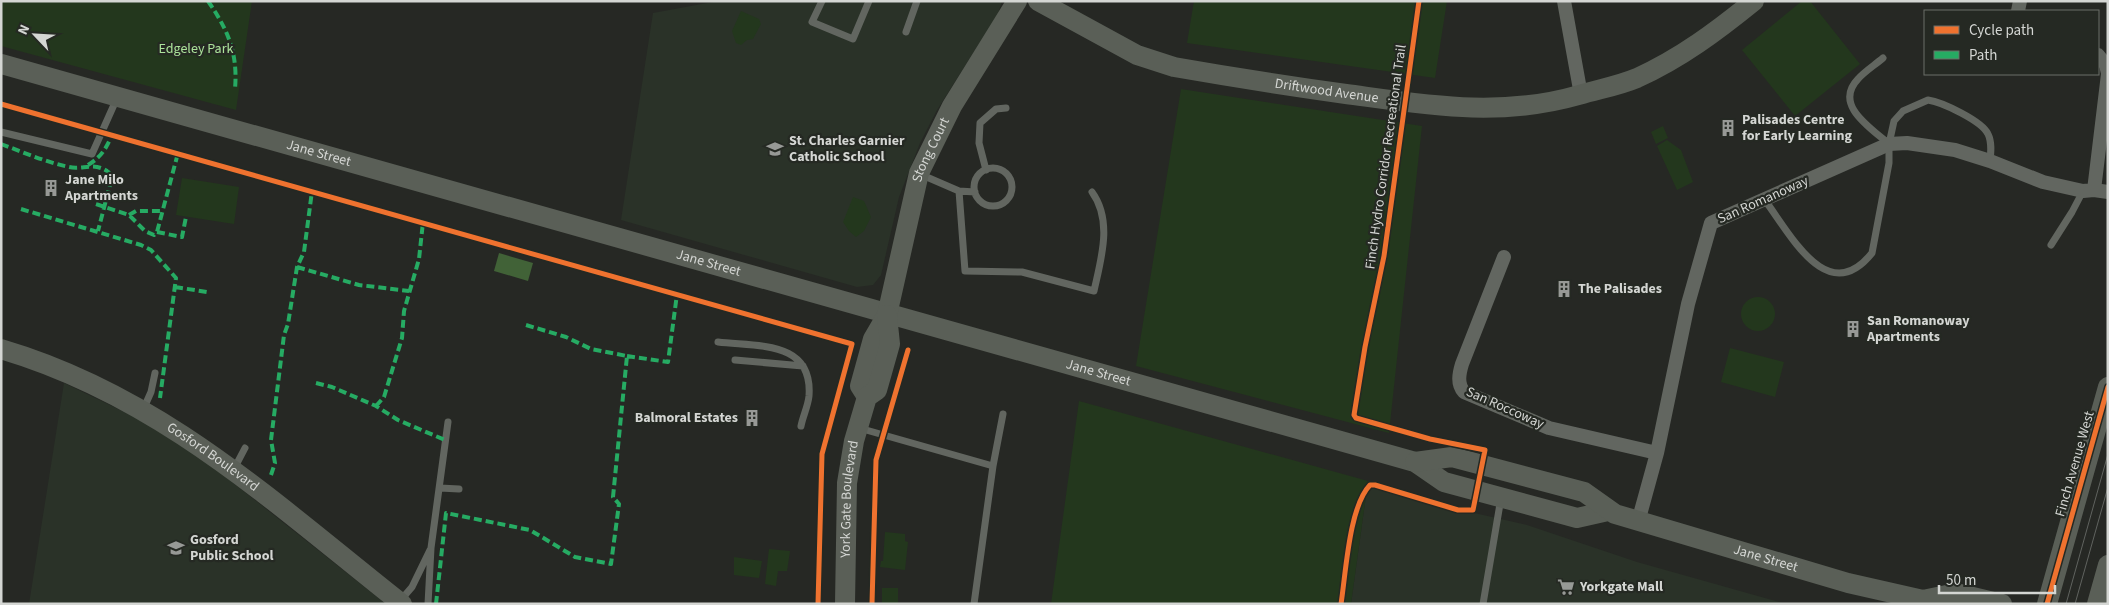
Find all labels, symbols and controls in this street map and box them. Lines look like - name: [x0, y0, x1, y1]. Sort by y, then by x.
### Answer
- north arrow: [10, 10, 60, 60]
- legend: [1924, 10, 2099, 75]
- text: Cycle path: [1969, 20, 2034, 41]
- text: N: [13, 21, 35, 38]
- park label: Edgeley Park: [159, 39, 234, 59]
- street label: Finch Hydro Corridor Recreational Trail: [1360, 43, 1412, 271]
- text: Path: [1969, 45, 1997, 66]
- street label: Driftwood Avenue: [1273, 74, 1380, 108]
- place label: Palisades Centre for Early Learning: [1742, 110, 1852, 146]
- street label: Stong Court: [907, 114, 955, 184]
- building icon: Palisades Centre for Early Learning: [1718, 118, 1738, 138]
- place label: St. Charles Garnier Catholic School: [789, 131, 905, 167]
- street label: Jane Street: [284, 135, 354, 172]
- school or university icon: St. Charles Garnier Catholic School: [765, 139, 785, 159]
- place label: Jane Milo Apartments: [64, 170, 138, 206]
- street label: San Romanoway: [1714, 171, 1812, 229]
- building icon: Jane Milo Apartments: [41, 178, 61, 198]
- street label: Jane Street: [674, 245, 743, 282]
- building icon: The Palisades: [1554, 279, 1574, 299]
- place label: The Palisades: [1578, 279, 1662, 299]
- place label: San Romanoway Apartments: [1866, 311, 1970, 347]
- building icon: San Romanoway Apartments: [1843, 319, 1863, 339]
- street label: Jane Street: [1064, 354, 1133, 392]
- street label: San Roccoway: [1463, 382, 1548, 434]
- place label: Balmoral Estates: [635, 408, 738, 428]
- building icon: Balmoral Estates: [742, 408, 762, 428]
- street label: Finch Avenue West: [2050, 409, 2100, 519]
- street label: Gosford Boulevard: [163, 418, 263, 496]
- street label: York Gate Boulevard: [836, 439, 864, 559]
- place label: Gosford Public School: [190, 530, 273, 566]
- school or university icon: Gosford Public School: [166, 538, 186, 558]
- street label: Jane Street: [1731, 540, 1801, 578]
- scale bar: [1939, 562, 2055, 594]
- text: 50 m: [1946, 570, 1976, 591]
- supermarket icon: Yorkgate Mall: [1556, 577, 1576, 597]
- place label: Yorkgate Mall: [1579, 577, 1663, 597]

